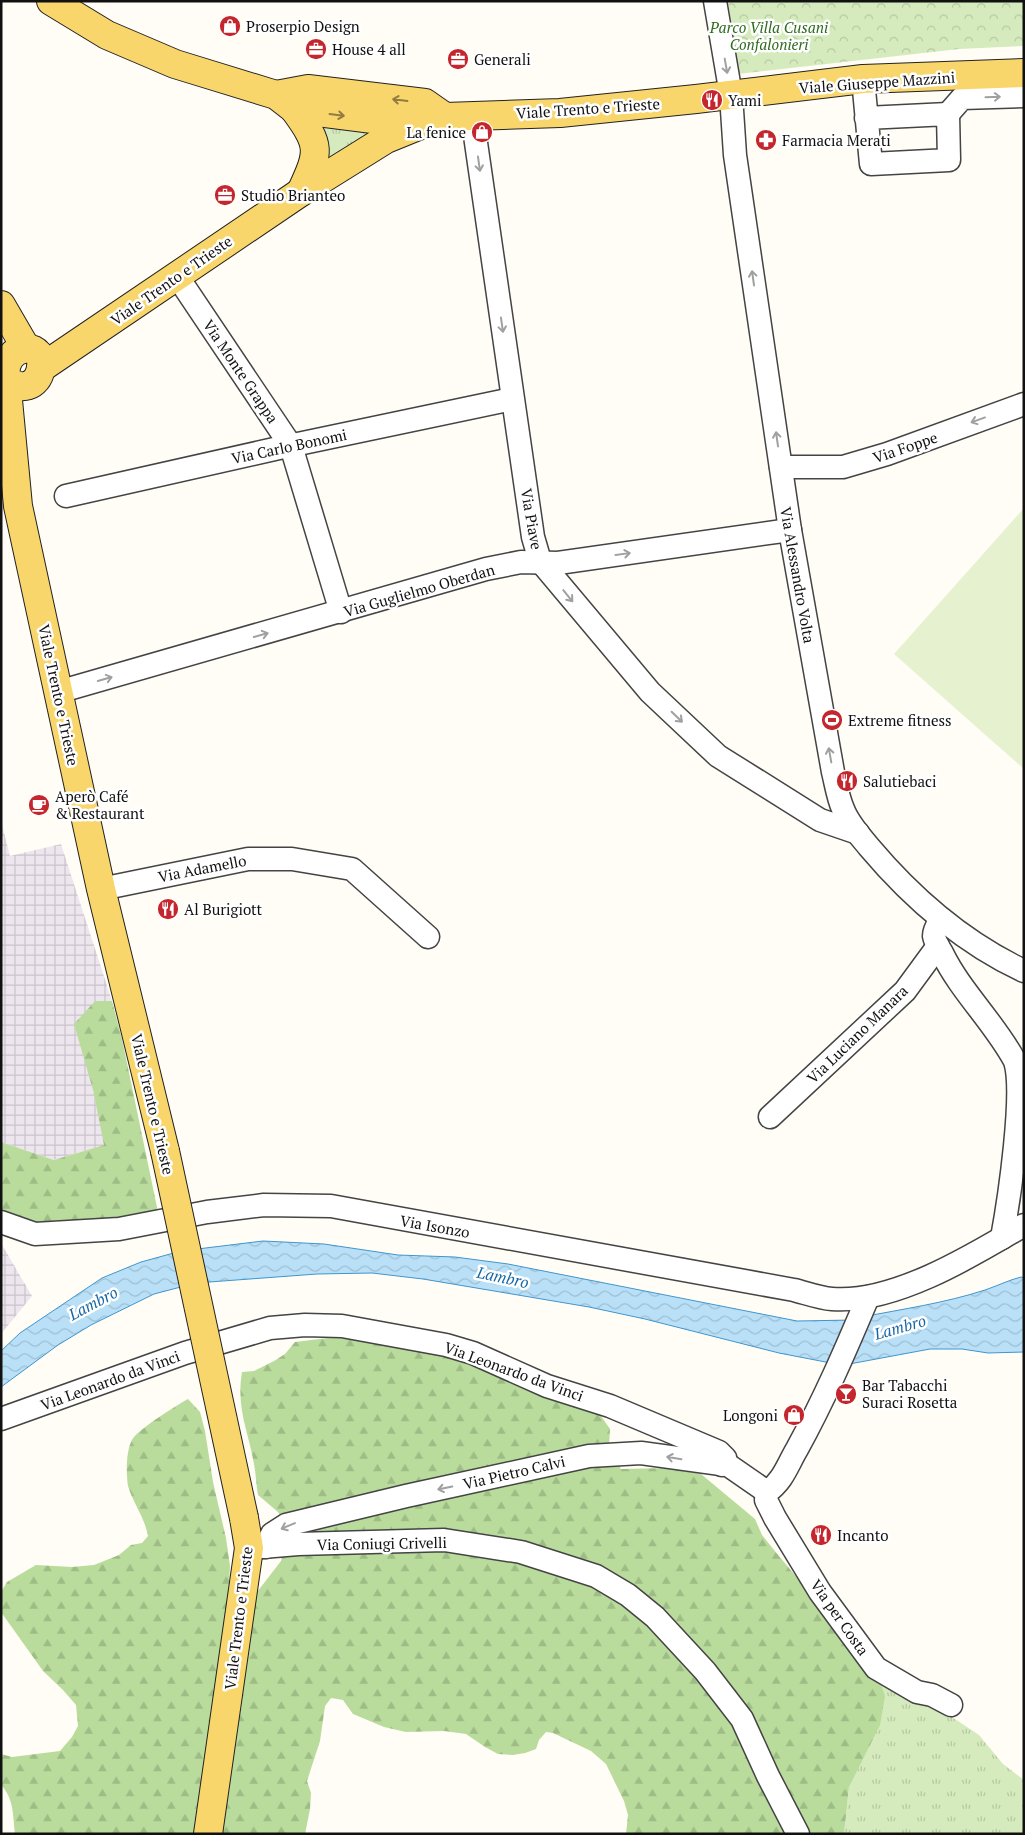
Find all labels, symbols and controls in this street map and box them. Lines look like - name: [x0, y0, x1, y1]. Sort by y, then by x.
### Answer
- shop icon: Proserpio Design: [218, 14, 242, 38]
- place label: Proserpio Design: [246, 16, 360, 36]
- park label: Parco Villa Cusani Confalonieri: [709, 17, 829, 54]
- office icon: House 4 all: [304, 37, 328, 61]
- place label: House 4 all: [332, 39, 406, 59]
- office icon: Generali: [446, 47, 470, 71]
- place label: Generali: [474, 49, 531, 69]
- one-way arrow: [722, 57, 732, 73]
- street label: Viale Giuseppe Mazzini: [798, 67, 956, 97]
- restaurant icon: Yami: [700, 88, 724, 112]
- place label: Yami: [728, 90, 761, 110]
- one-way arrow: [984, 92, 1000, 102]
- street label: Viale Trento e Trieste: [515, 93, 661, 123]
- one-way arrow: [393, 95, 409, 105]
- one-way arrow: [329, 110, 345, 120]
- shop icon: La fenice: [470, 120, 494, 144]
- place label: La fenice: [406, 122, 466, 142]
- pharmacy icon: Farmacia Merati: [754, 128, 778, 152]
- place label: Farmacia Merati: [782, 130, 891, 150]
- one-way arrow: [474, 155, 484, 171]
- office icon: Studio Brianteo: [213, 183, 237, 207]
- place label: Studio Brianteo: [241, 185, 345, 205]
- street label: Viale Trento e Trieste: [106, 230, 236, 330]
- one-way arrow: [748, 271, 758, 287]
- street label: Via Monte Grappa: [199, 315, 283, 427]
- one-way arrow: [497, 316, 507, 332]
- one-way arrow: [971, 416, 986, 425]
- street label: Via Carlo Bonomi: [229, 424, 349, 468]
- street label: Via Foppe: [870, 427, 940, 467]
- one-way arrow: [772, 431, 782, 447]
- street label: Via Piave: [517, 487, 547, 551]
- street label: Via Alessandro Volta: [776, 505, 820, 645]
- one-way arrow: [614, 548, 630, 558]
- street label: Via Guglielmo Oberdan: [341, 559, 497, 621]
- one-way arrow: [563, 589, 574, 602]
- street label: Viale Trento e Trieste: [34, 622, 84, 768]
- one-way arrow: [252, 629, 268, 639]
- one-way arrow: [96, 673, 112, 683]
- sports icon: Extreme fitness: [820, 708, 844, 732]
- place label: Extreme fitness: [848, 710, 952, 730]
- one-way arrow: [670, 711, 683, 723]
- one-way arrow: [825, 747, 834, 763]
- restaurant icon: Salutiebaci: [835, 769, 859, 793]
- place label: Salutiebaci: [863, 771, 937, 791]
- place label: Aperò Café & Restaurant: [55, 786, 145, 823]
- cafe icon: Aperò Café & Restaurant: [27, 793, 51, 817]
- street label: Via Adamello: [156, 850, 248, 886]
- restaurant icon: Al Burigiott: [156, 897, 180, 921]
- place label: Al Burigiott: [184, 899, 263, 919]
- street label: Via Luciano Manara: [802, 980, 912, 1087]
- street label: Viale Trento e Trieste: [127, 1032, 179, 1176]
- street label: Via Isonzo: [399, 1210, 471, 1242]
- water label: Lambro: [474, 1261, 531, 1293]
- water label: Lambro: [64, 1281, 121, 1326]
- water label: Lambro: [871, 1309, 928, 1345]
- street label: Via Leonardo da Vinci: [442, 1336, 586, 1406]
- street label: Via Leonardo da Vinci: [38, 1345, 182, 1415]
- place label: Bar Tabacchi Suraci Rosetta: [862, 1375, 958, 1412]
- bar icon: Bar Tabacchi Suraci Rosetta: [834, 1382, 858, 1406]
- shop icon: Longoni: [782, 1403, 806, 1427]
- place label: Longoni: [723, 1405, 778, 1425]
- street label: Via Pietro Calvi: [461, 1451, 567, 1493]
- one-way arrow: [666, 1453, 682, 1463]
- one-way arrow: [438, 1483, 454, 1493]
- one-way arrow: [280, 1522, 295, 1531]
- restaurant icon: Incanto: [809, 1523, 833, 1547]
- place label: Incanto: [837, 1525, 889, 1545]
- street label: Via Coniugi Crivelli: [317, 1532, 447, 1554]
- street label: Viale Trento e Trieste: [219, 1545, 257, 1691]
- street label: Via per Costa: [806, 1575, 874, 1659]

